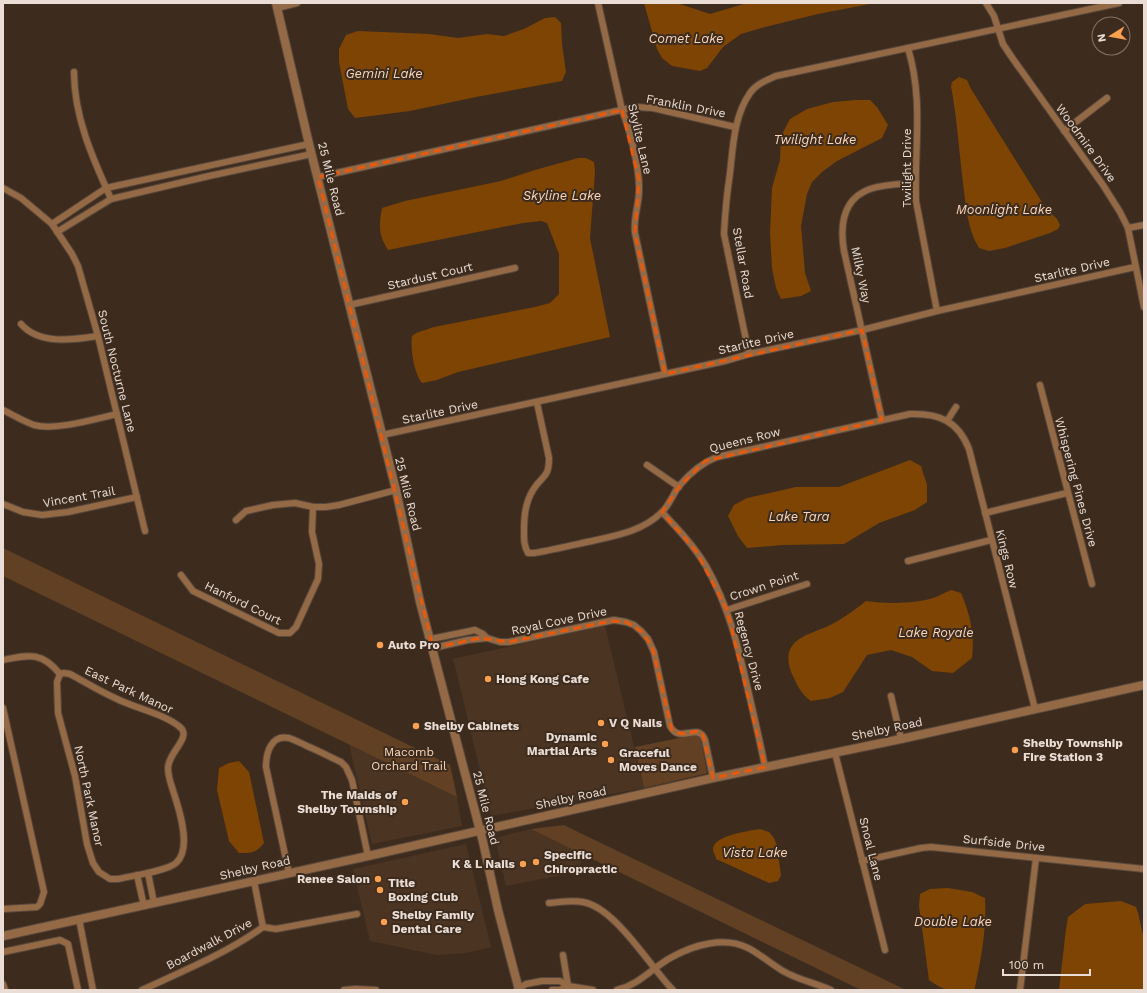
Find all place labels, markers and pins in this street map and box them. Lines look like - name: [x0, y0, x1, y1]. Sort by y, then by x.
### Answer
- place label: Auto Pro: [388, 638, 440, 652]
- marker: Auto Pro: [375, 640, 385, 650]
- place label: Hong Kong Cafe: [496, 672, 589, 686]
- marker: Hong Kong Cafe: [483, 674, 493, 684]
- place label: V Q Nails: [609, 716, 663, 730]
- marker: V Q Nails: [596, 718, 606, 728]
- place label: Shelby Cabinets: [424, 719, 520, 733]
- marker: Shelby Cabinets: [411, 721, 421, 731]
- place label: Dynamic Martial Arts: [527, 730, 598, 758]
- place label: Shelby Township Fire Station 3: [1023, 736, 1123, 764]
- marker: Dynamic Martial Arts: [600, 739, 610, 749]
- marker: Shelby Township Fire Station 3: [1010, 745, 1020, 755]
- place label: Graceful Moves Dance: [619, 746, 697, 774]
- marker: Graceful Moves Dance: [606, 755, 616, 765]
- place label: The Maids of Shelby Township: [297, 788, 397, 816]
- marker: The Maids of Shelby Township: [400, 797, 410, 807]
- place label: Specific Chiropractic: [544, 848, 617, 876]
- place label: K & L Nails: [452, 857, 516, 871]
- marker: Specific Chiropractic: [531, 857, 541, 867]
- marker: K & L Nails: [518, 859, 528, 869]
- place label: Renee Salon: [297, 872, 370, 886]
- marker: Renee Salon: [373, 874, 383, 884]
- place label: Title Boxing Club: [388, 876, 459, 904]
- marker: Title Boxing Club: [375, 885, 385, 895]
- place label: Shelby Family Dental Care: [392, 908, 474, 936]
- marker: Shelby Family Dental Care: [379, 917, 389, 927]

